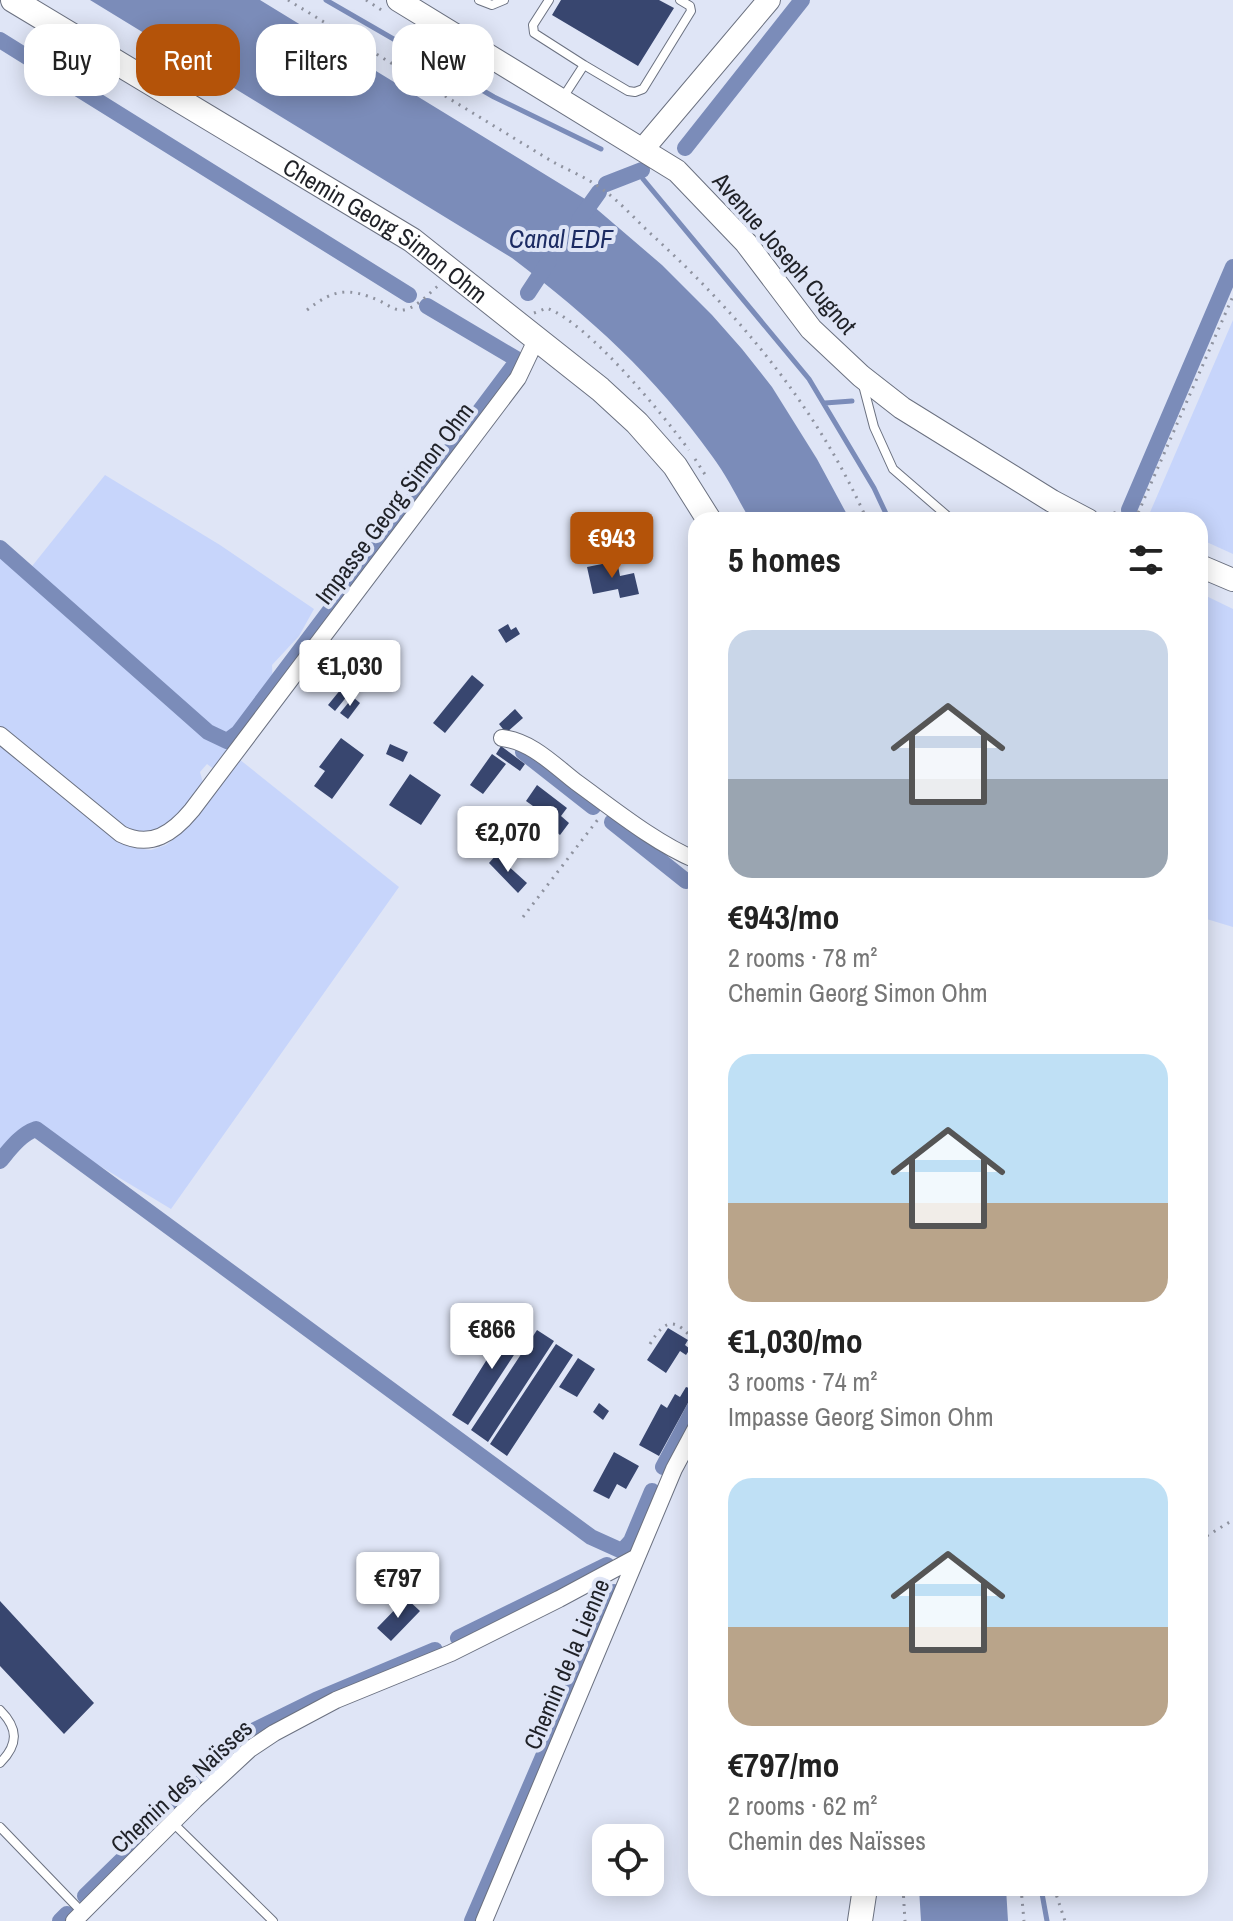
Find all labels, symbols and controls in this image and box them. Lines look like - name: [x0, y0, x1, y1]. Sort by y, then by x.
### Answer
- chip: Buy: [24, 24, 120, 96]
- chip: Rent: [136, 24, 240, 96]
- chip: Filters: [256, 24, 376, 96]
- chip: New: [392, 24, 494, 96]
- street label: Chemin Georg Simon Ohm: [277, 150, 494, 310]
- street label: Avenue Joseph Cugnot: [705, 165, 864, 341]
- water label: Canal EDF: [509, 221, 614, 256]
- street label: Impasse Georg Simon Ohm: [307, 396, 481, 610]
- pin: €943: [565, 512, 659, 580]
- text: €943: [588, 520, 636, 555]
- text: 5 homes: [728, 537, 841, 583]
- icon: filters: [1124, 538, 1168, 582]
- pin: €1,030: [285, 640, 415, 708]
- text: €1,030: [317, 648, 383, 683]
- icon: home: [876, 682, 1020, 826]
- pin: €2,070: [443, 806, 573, 874]
- text: €2,070: [475, 814, 541, 849]
- text: €943/mo: [728, 894, 840, 940]
- text: 2 rooms · 78 m²: [728, 940, 877, 975]
- text: Chemin Georg Simon Ohm: [728, 975, 988, 1010]
- icon: home: [876, 1106, 1020, 1250]
- pin: €866: [445, 1303, 539, 1371]
- text: €866: [468, 1311, 516, 1346]
- text: €1,030/mo: [728, 1318, 863, 1364]
- text: 3 rooms · 74 m²: [728, 1364, 877, 1399]
- text: Impasse Georg Simon Ohm: [728, 1399, 993, 1434]
- icon: home: [876, 1530, 1020, 1674]
- pin: €797: [351, 1552, 445, 1620]
- text: €797: [374, 1560, 422, 1595]
- street label: Chemin de la Lienne: [516, 1574, 616, 1754]
- street label: Chemin des Naïsses: [103, 1712, 259, 1860]
- text: €797/mo: [728, 1742, 840, 1788]
- text: 2 rooms · 62 m²: [728, 1788, 877, 1823]
- text: Chemin des Naïsses: [728, 1823, 926, 1858]
- map controls: [592, 1824, 664, 1896]
- button: locate: [592, 1824, 664, 1896]

